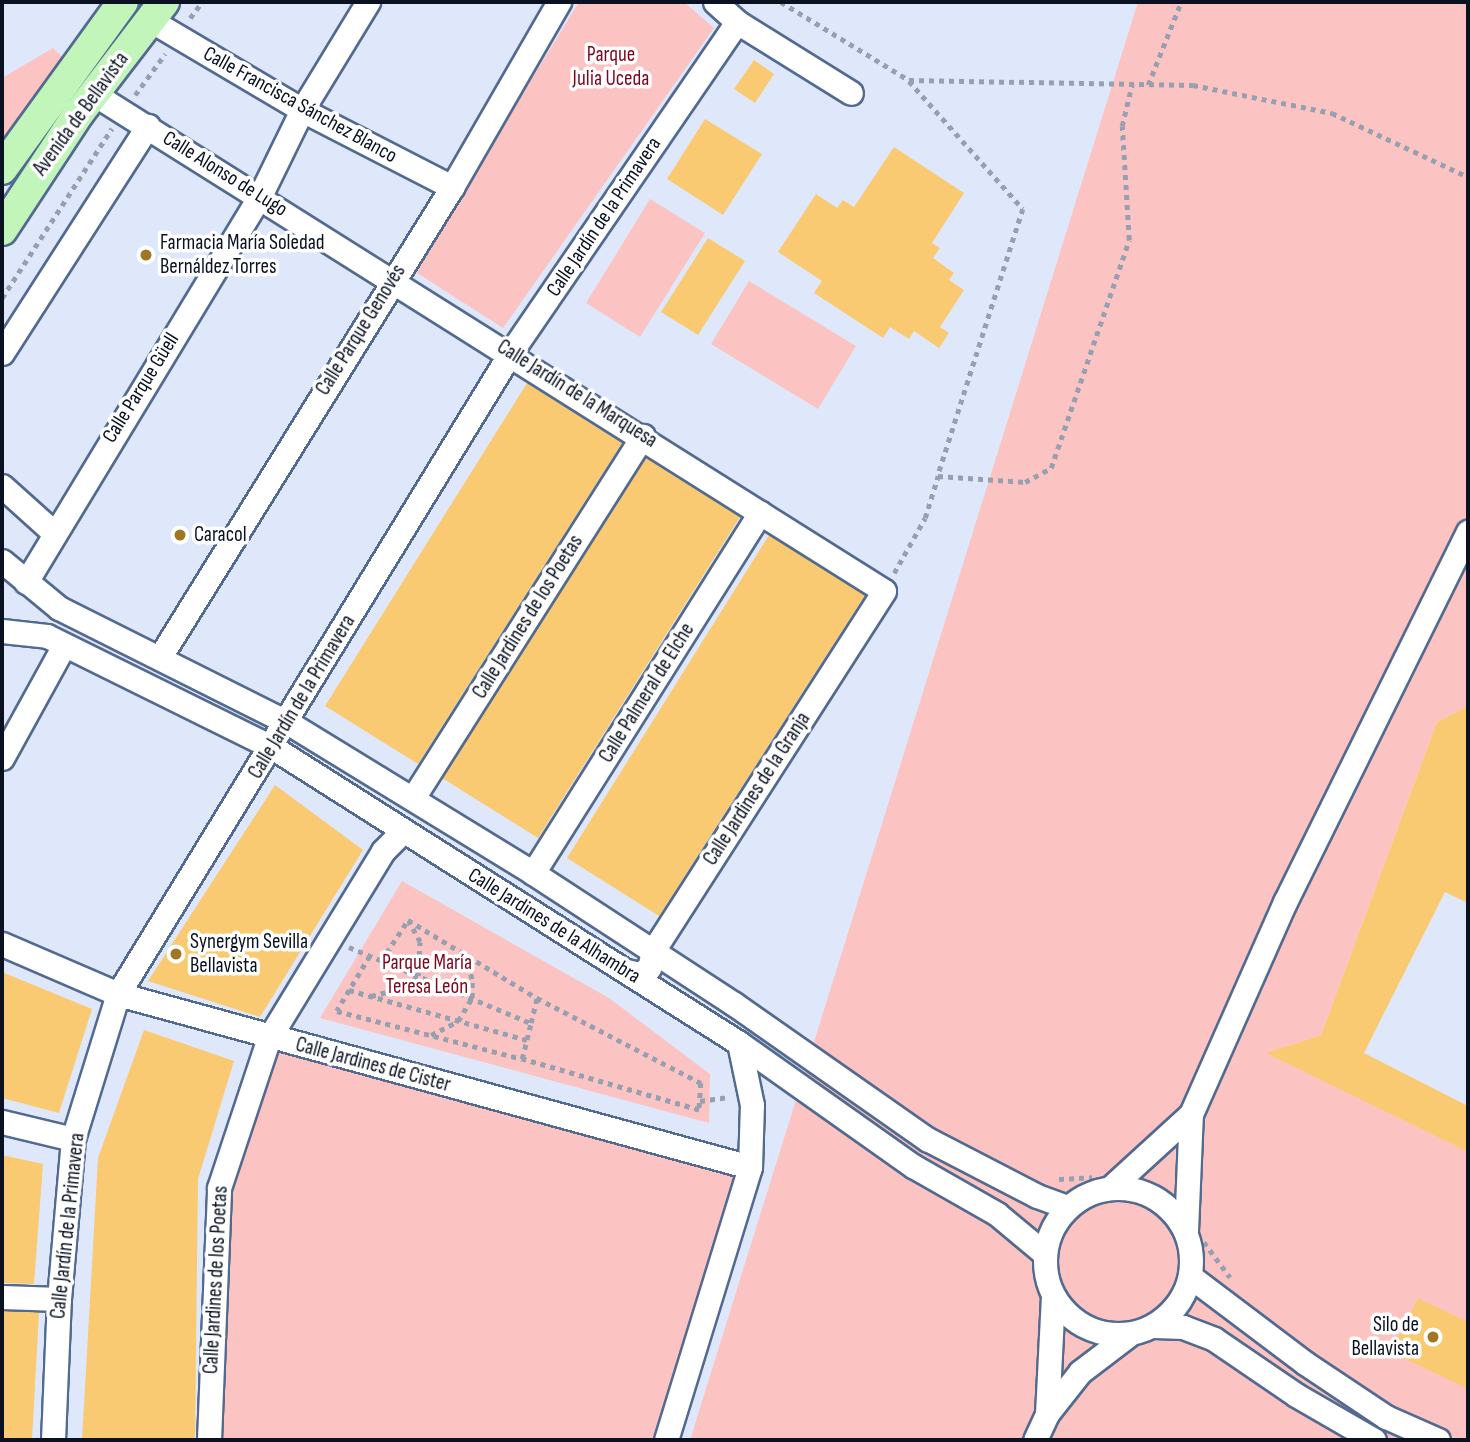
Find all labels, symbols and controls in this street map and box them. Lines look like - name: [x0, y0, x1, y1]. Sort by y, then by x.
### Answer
- street label: Calle Francisca Sánchez Blanco: [199, 41, 401, 169]
- park label: Parque Julia Uceda: [573, 42, 649, 92]
- street label: Avenida de Bellavista: [28, 47, 134, 181]
- street label: Calle Alonso de Lugo: [158, 126, 292, 222]
- street label: Calle Jardín de la Primavera: [541, 133, 667, 301]
- place label: Farmacia María Soledad Bernáldez Torres: [160, 230, 325, 280]
- marker: Farmacia María Soledad Bernáldez Torres: [138, 247, 154, 263]
- street label: Calle Parque Genovés: [311, 260, 411, 400]
- street label: Calle Parque Güell: [97, 328, 185, 448]
- street label: Calle Jardín de la Marquesa: [492, 335, 662, 453]
- place label: Caracol: [194, 522, 247, 548]
- marker: Caracol: [172, 527, 188, 543]
- street label: Calle Jardines de los Poetas: [467, 530, 589, 704]
- street label: Calle Jardín de la Primavera: [243, 610, 361, 784]
- street label: Calle Palmeral de Elche: [594, 618, 700, 768]
- street label: Calle Jardines de la Granja: [698, 708, 816, 870]
- street label: Calle Jardines de la Alhambra: [463, 863, 645, 989]
- place label: Synergym Sevilla Bellavista: [190, 929, 308, 979]
- marker: Synergym Sevilla Bellavista: [168, 946, 184, 962]
- park label: Parque María Teresa León: [382, 950, 472, 1000]
- street label: Calle Jardines de Cister: [293, 1032, 453, 1098]
- street label: Calle Jardín de la Primavera: [46, 1132, 90, 1320]
- street label: Calle Jardines de los Poetas: [198, 1185, 234, 1375]
- place label: Silo de Bellavista: [1352, 1312, 1419, 1362]
- marker: Silo de Bellavista: [1425, 1329, 1441, 1345]

